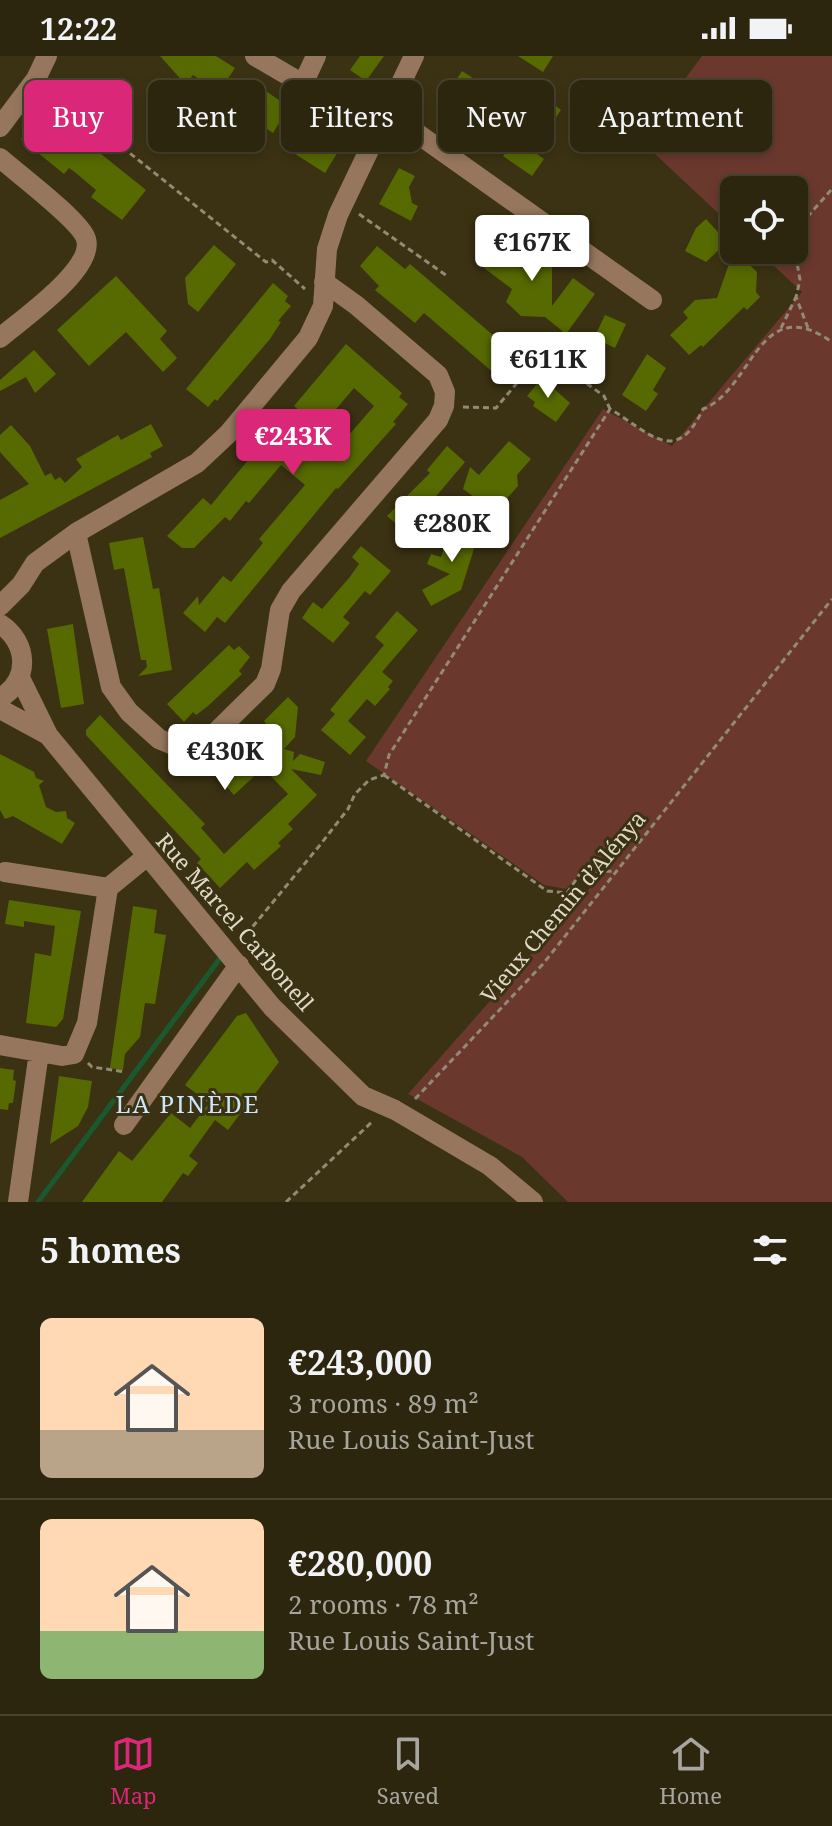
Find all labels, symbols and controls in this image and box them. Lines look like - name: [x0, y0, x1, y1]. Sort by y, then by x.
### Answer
- text: 12:22: [40, 8, 117, 49]
- chip: Buy: [24, 80, 132, 152]
- chip: Rent: [148, 80, 265, 152]
- chip: Filters: [281, 80, 422, 152]
- chip: New: [438, 80, 554, 152]
- chip: Apartment: [570, 80, 772, 152]
- map controls: [720, 176, 808, 264]
- button: locate: [720, 176, 808, 264]
- pin: €167K: [476, 215, 588, 283]
- text: €167K: [493, 223, 571, 259]
- pin: €611K: [492, 332, 604, 400]
- text: €611K: [509, 340, 587, 376]
- pin: €243K: [237, 409, 349, 477]
- text: €243K: [254, 417, 332, 453]
- pin: €280K: [396, 496, 508, 564]
- text: €280K: [413, 504, 491, 540]
- pin: €430K: [169, 724, 281, 792]
- text: €430K: [186, 732, 264, 768]
- street label: Vieux Chemin d’Alénya: [473, 804, 652, 1009]
- street label: Rue Marcel Carbonell: [150, 826, 321, 1017]
- district label: LA PINÈDE: [115, 1087, 261, 1120]
- text: 5 homes: [40, 1227, 181, 1273]
- icon: filters: [748, 1228, 792, 1272]
- text: €243,000: [288, 1339, 432, 1385]
- icon: home: [104, 1350, 200, 1446]
- text: 3 rooms · 89 m²: [288, 1385, 479, 1421]
- text: Rue Louis Saint-Just: [288, 1421, 535, 1457]
- text: €280,000: [288, 1540, 432, 1586]
- icon: home: [104, 1551, 200, 1647]
- text: 2 rooms · 78 m²: [288, 1586, 479, 1622]
- text: Rue Louis Saint-Just: [288, 1622, 535, 1658]
- tab: Map: [110, 1732, 157, 1810]
- tab: Saved: [377, 1732, 439, 1810]
- tab: Home: [659, 1732, 722, 1810]

